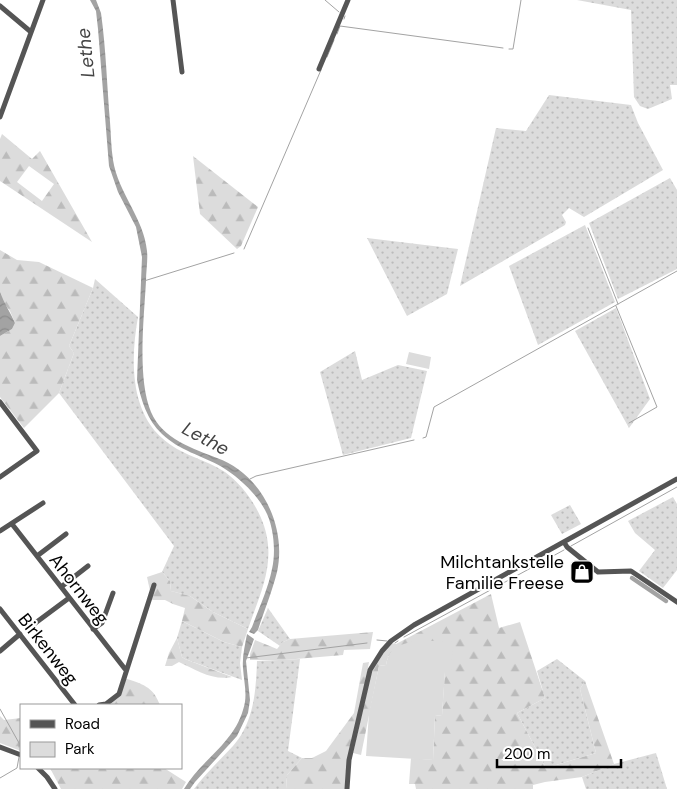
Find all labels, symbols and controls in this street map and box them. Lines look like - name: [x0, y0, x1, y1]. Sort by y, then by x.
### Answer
- water label: Lethe: [70, 27, 101, 79]
- water label: Lethe: [178, 416, 234, 461]
- street label: Ahornweg: [44, 549, 114, 629]
- place label: Milchtankstelle Familie Freese: [440, 550, 564, 595]
- shop icon: Milchtankstelle Familie Freese: [569, 559, 595, 585]
- street label: Birkenweg: [13, 608, 83, 690]
- legend: [20, 704, 182, 769]
- text: Road: [65, 714, 100, 734]
- scale bar: [497, 736, 621, 768]
- text: Park: [65, 739, 95, 759]
- text: 200 m: [504, 744, 550, 764]

